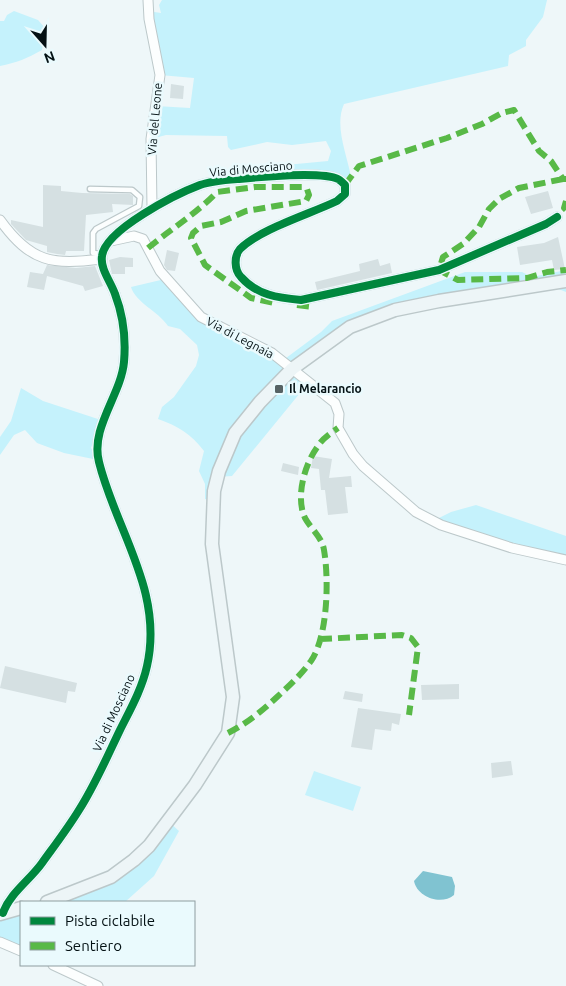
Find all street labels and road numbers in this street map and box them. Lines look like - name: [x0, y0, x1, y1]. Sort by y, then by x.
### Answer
- street label: Via del Leone: [145, 82, 164, 156]
- street label: Via di Mosciano: [209, 158, 293, 179]
- street label: Via di Legnaia: [204, 314, 276, 361]
- street label: Via di Mosciano: [90, 672, 137, 753]

